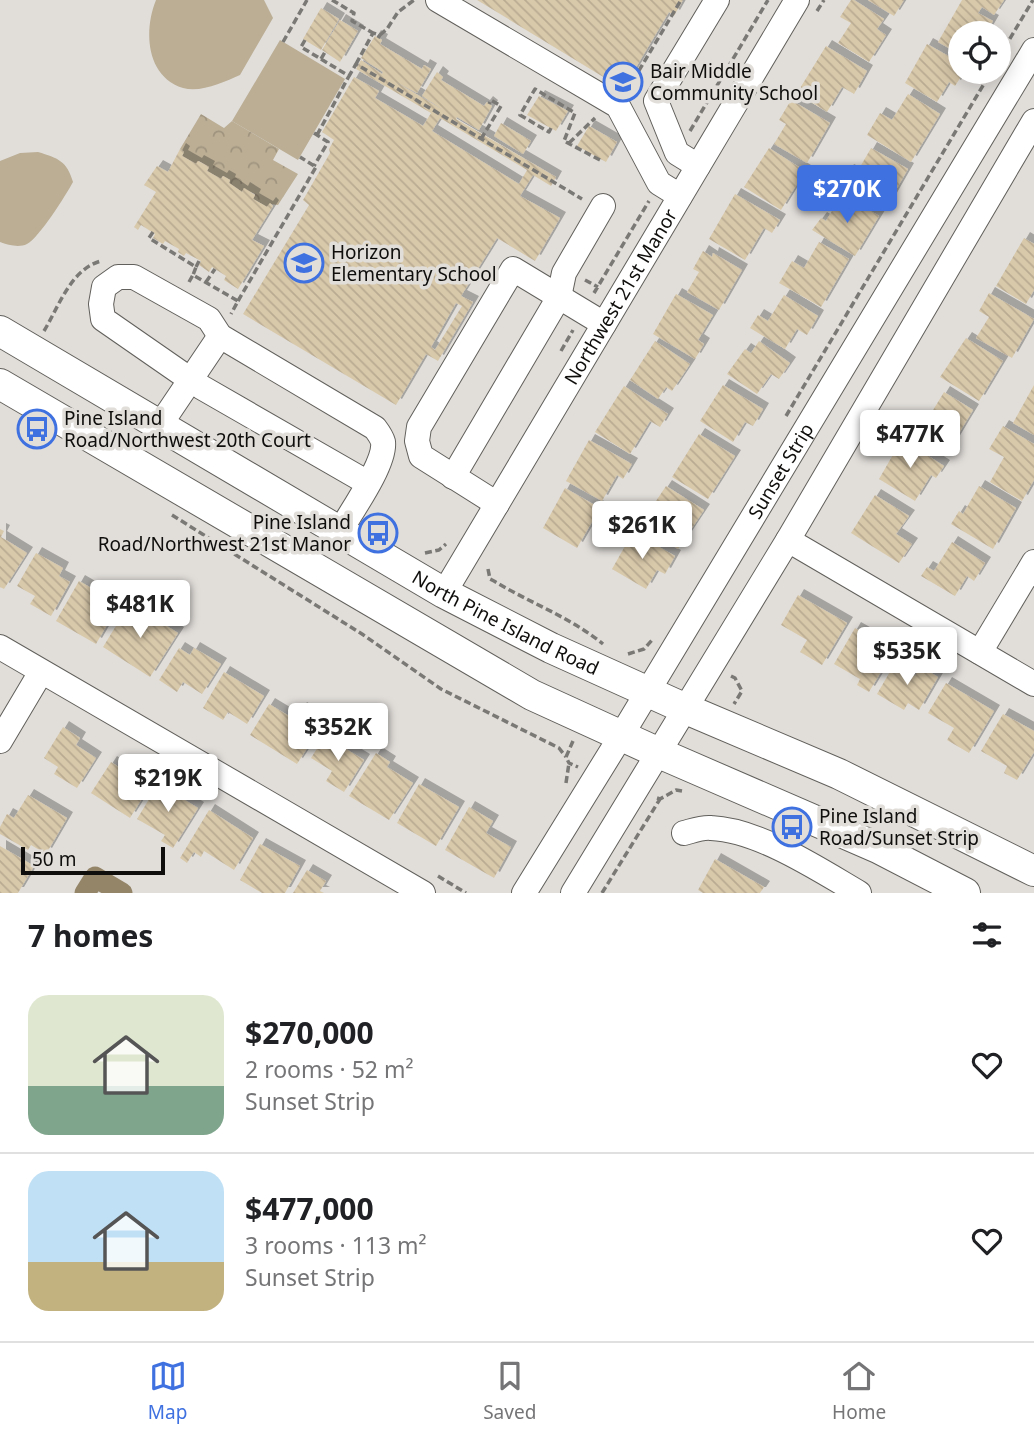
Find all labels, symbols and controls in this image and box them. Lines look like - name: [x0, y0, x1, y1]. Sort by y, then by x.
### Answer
- map controls: [948, 21, 1011, 84]
- button: locate: [948, 21, 1011, 84]
- place label: Bair Middle Community School: [650, 58, 818, 106]
- school or university icon: Bair Middle Community School: [602, 61, 644, 103]
- pin: $270K: [798, 166, 896, 225]
- text: $270K: [813, 172, 881, 204]
- street label: Northwest 21st Manor: [558, 204, 683, 389]
- place label: Horizon Elementary School: [331, 239, 497, 287]
- school or university icon: Horizon Elementary School: [283, 242, 325, 284]
- place label: Pine Island Road/Northwest 20th Court: [64, 405, 311, 453]
- bus stop icon: Pine Island Road/Northwest 20th Court: [16, 408, 58, 450]
- pin: $477K: [861, 410, 959, 470]
- text: $477K: [876, 417, 944, 449]
- street label: Sunset Strip: [742, 418, 819, 524]
- pin: $261K: [593, 502, 691, 561]
- text: $261K: [608, 508, 676, 540]
- place label: Pine Island Road/Northwest 21st Manor: [98, 509, 351, 557]
- bus stop icon: Pine Island Road/Northwest 21st Manor: [357, 512, 399, 554]
- street label: North Pine Island Road: [407, 564, 603, 681]
- pin: $481K: [91, 580, 189, 640]
- text: $481K: [106, 587, 174, 619]
- pin: $535K: [858, 628, 956, 687]
- text: $535K: [873, 634, 941, 666]
- pin: $352K: [289, 704, 387, 763]
- text: $352K: [304, 710, 372, 742]
- pin: $219K: [119, 754, 217, 814]
- text: $219K: [134, 761, 202, 793]
- place label: Pine Island Road/Sunset Strip: [819, 803, 979, 851]
- bus stop icon: Pine Island Road/Sunset Strip: [771, 806, 813, 848]
- scale bar: [21, 844, 164, 876]
- text: 50 m: [32, 846, 76, 872]
- text: 7 homes: [28, 915, 153, 956]
- icon: filters: [968, 916, 1006, 954]
- text: $270,000: [245, 1012, 374, 1053]
- icon: home: [84, 1023, 168, 1107]
- icon: heart: [968, 1046, 1006, 1084]
- text: 2 rooms · 52 m²: [245, 1053, 414, 1085]
- text: Sunset Strip: [245, 1085, 375, 1117]
- text: $477,000: [245, 1188, 374, 1229]
- icon: home: [84, 1199, 168, 1283]
- icon: heart: [968, 1222, 1006, 1260]
- text: 3 rooms · 113 m²: [245, 1229, 427, 1261]
- text: Sunset Strip: [245, 1261, 375, 1293]
- tab: Map: [148, 1357, 187, 1425]
- tab: Saved: [483, 1357, 536, 1425]
- tab: Home: [832, 1357, 886, 1425]

